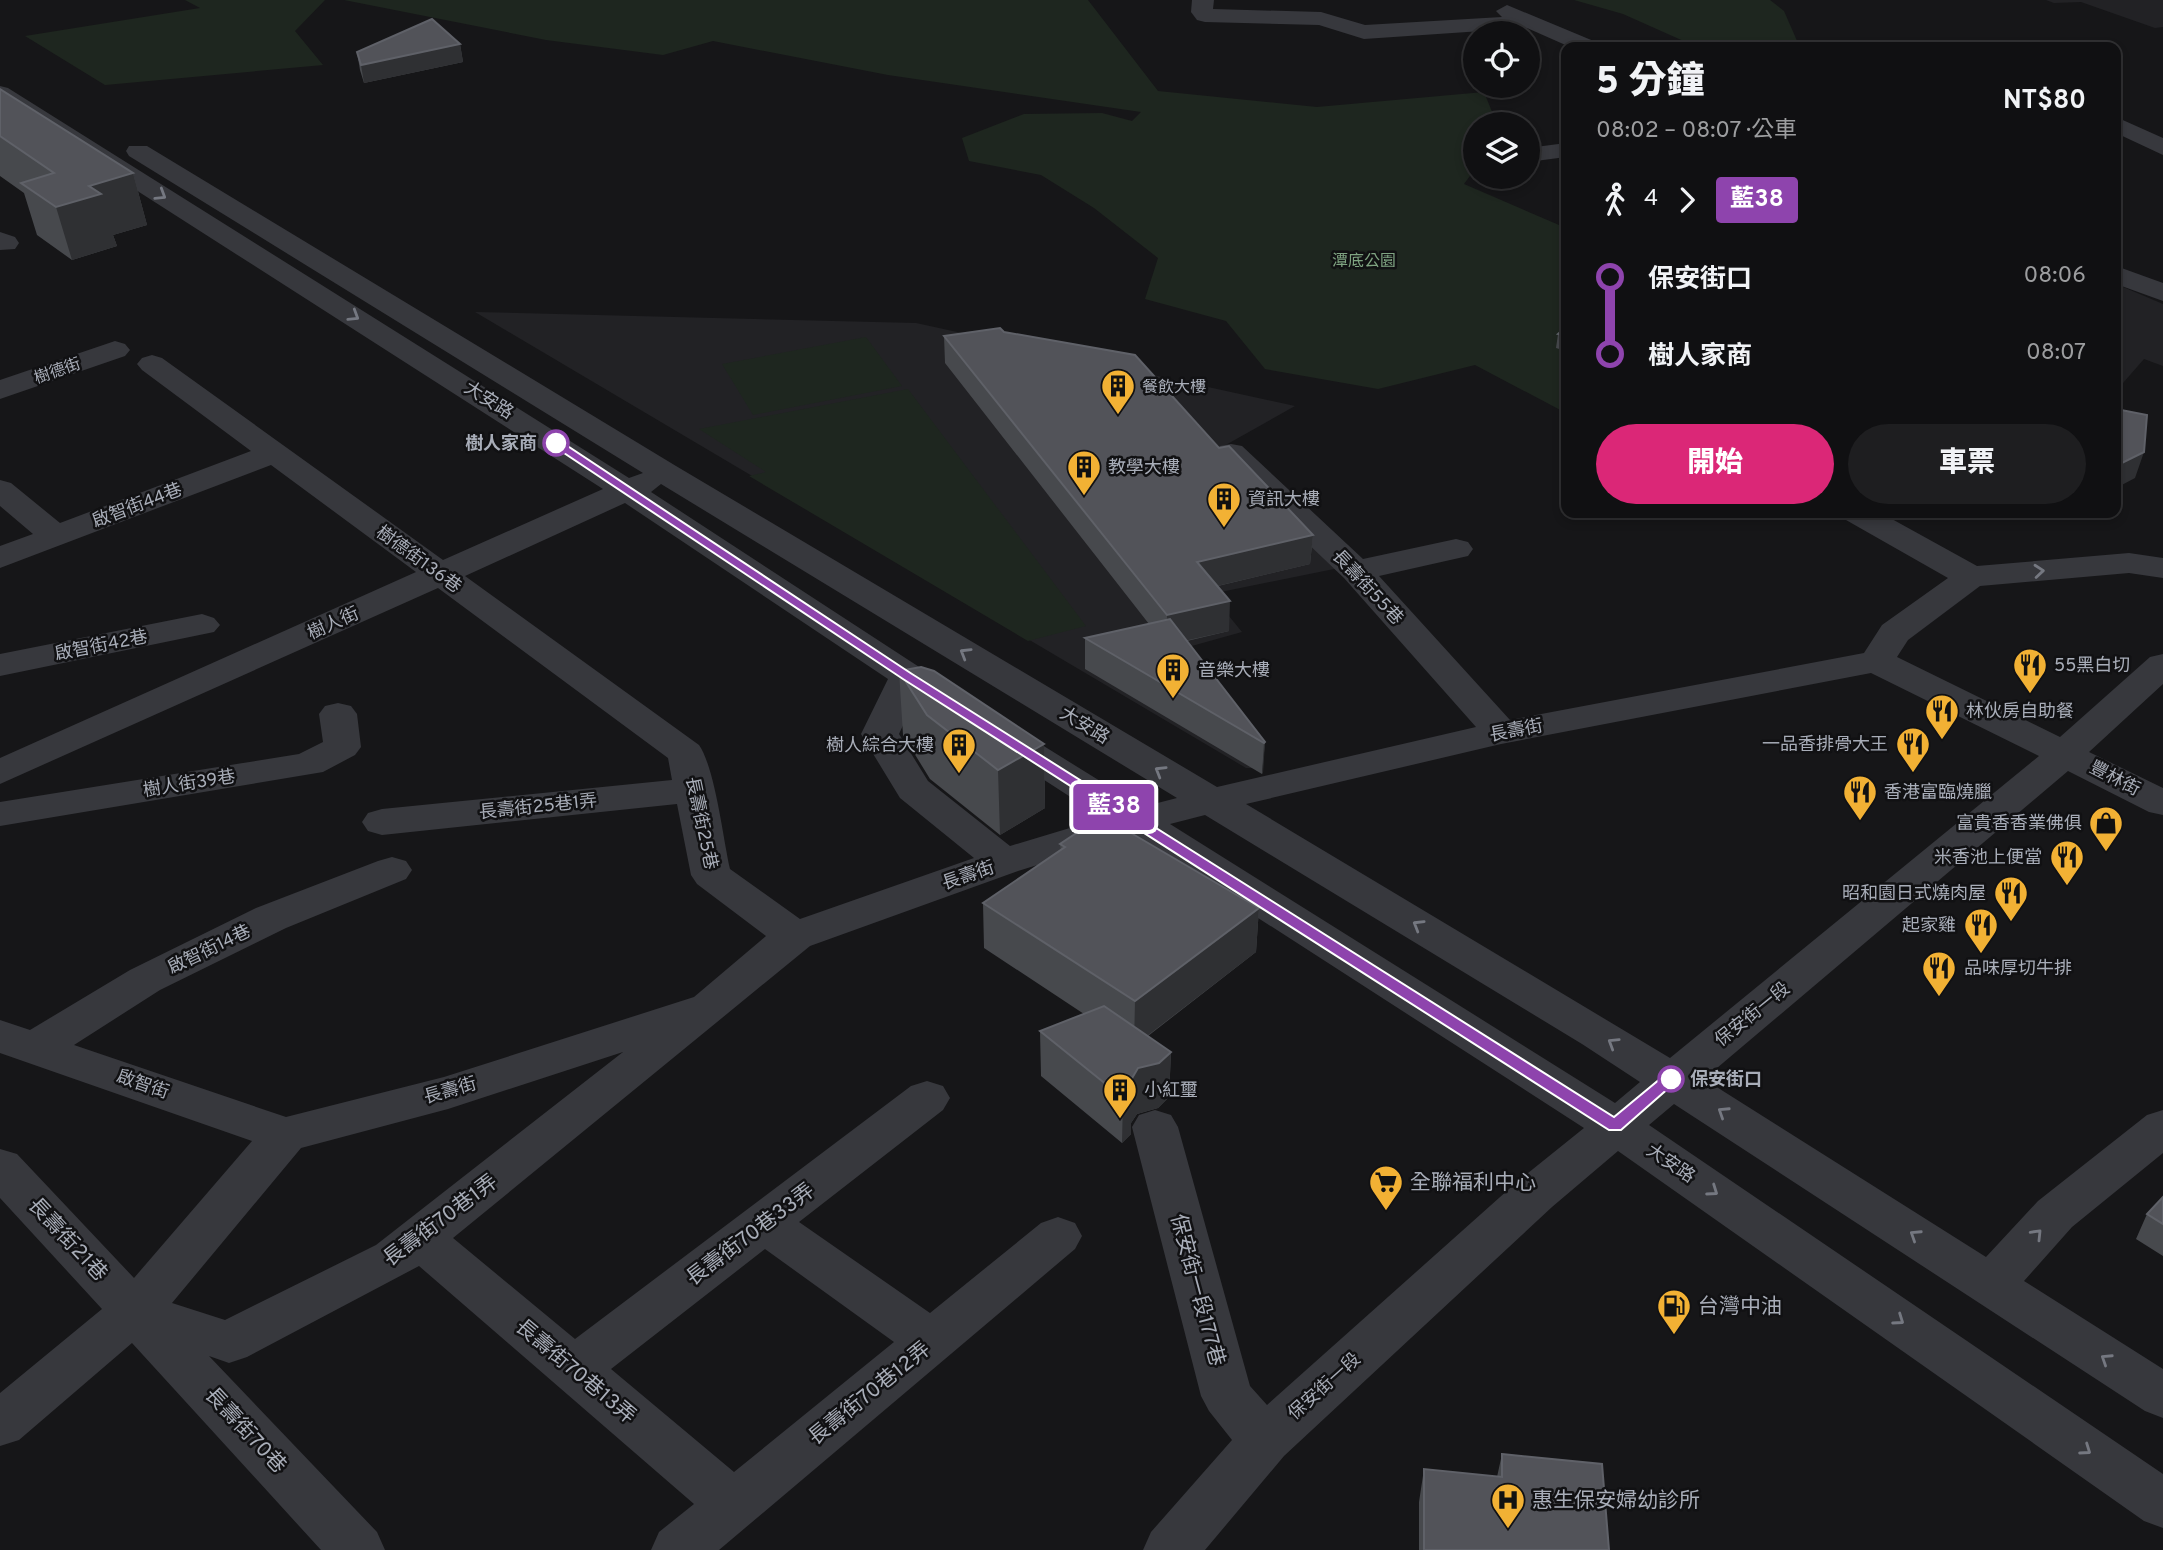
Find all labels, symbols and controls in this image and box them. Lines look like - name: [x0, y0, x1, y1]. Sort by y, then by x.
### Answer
- map controls: [1463, 21, 1540, 189]
- button: locate: [1463, 21, 1540, 98]
- text: 5 分鐘: [1596, 59, 1705, 108]
- text: NT$80: [2003, 85, 2086, 118]
- button: layers: [1463, 112, 1540, 189]
- text: 08:02 – 08:07 · 公車: [1596, 117, 1797, 146]
- icon: walk: [1596, 181, 1634, 219]
- icon: forward: [1668, 181, 1706, 219]
- text: 4: [1644, 185, 1658, 214]
- text: 藍38: [1730, 185, 1784, 215]
- one-way arrow: [153, 187, 166, 200]
- park label: 潭底公園: [1332, 252, 1396, 272]
- text: 08:06: [2024, 262, 2086, 291]
- text: 保安街口: [1648, 264, 1752, 297]
- one-way arrow: [346, 307, 359, 320]
- text: 08:07: [2026, 339, 2086, 368]
- text: 樹人家商: [1648, 341, 1752, 374]
- street label: 樹德街: [32, 355, 84, 389]
- building icon: 餐飲大樓: [1099, 367, 1137, 416]
- street label: 大安路: [459, 377, 517, 425]
- place label: 餐飲大樓: [1142, 378, 1206, 398]
- button: 開始: [1596, 424, 1834, 504]
- button: 車票: [1848, 424, 2086, 504]
- marker: 樹人家商: [543, 430, 569, 456]
- place label: 樹人家商: [465, 433, 537, 456]
- building icon: 教學大樓: [1065, 448, 1103, 497]
- place label: 教學大樓: [1108, 457, 1180, 480]
- street label: 啟智街44巷: [89, 479, 186, 534]
- building icon: 資訊大樓: [1205, 480, 1243, 529]
- place label: 資訊大樓: [1248, 489, 1320, 512]
- street label: 樹德街136巷: [371, 521, 465, 599]
- street label: 長壽街55巷: [1326, 546, 1407, 630]
- one-way arrow: [2034, 564, 2045, 579]
- street label: 樹人街: [304, 603, 363, 646]
- street label: 啟智街42巷: [53, 626, 150, 667]
- restaurant icon: 55黑白切: [2011, 646, 2049, 695]
- one-way arrow: [960, 649, 973, 662]
- building icon: 音樂大樓: [1154, 651, 1192, 700]
- place label: 55黑白切: [2054, 655, 2130, 678]
- place label: 音樂大樓: [1198, 660, 1270, 683]
- restaurant icon: 林伙房自助餐: [1923, 692, 1961, 741]
- place label: 林伙房自助餐: [1966, 701, 2074, 724]
- street label: 大安路: [1055, 703, 1113, 750]
- street label: 長壽街: [1488, 715, 1545, 748]
- restaurant icon: 一品香排骨大王: [1894, 725, 1932, 774]
- building icon: 樹人綜合大樓: [940, 726, 978, 775]
- place label: 一品香排骨大王: [1762, 734, 1888, 757]
- place label: 樹人綜合大樓: [826, 735, 934, 758]
- street label: 豐林街: [2085, 757, 2144, 802]
- street label: 樹人街39巷: [141, 766, 237, 803]
- one-way arrow: [1155, 766, 1168, 779]
- restaurant icon: 香港富臨燒臘: [1841, 773, 1879, 822]
- street label: 長壽街25巷: [679, 775, 722, 872]
- place label: 香港富臨燒臘: [1884, 782, 1992, 805]
- line badge: 藍38: [1074, 784, 1154, 830]
- street label: 長壽街25巷1弄: [478, 790, 598, 825]
- text: 藍38: [1087, 792, 1141, 822]
- shop icon: 富貴香香業佛俱: [2087, 804, 2125, 853]
- place label: 富貴香香業佛俱: [1956, 813, 2082, 836]
- restaurant icon: 米香池上便當: [2048, 838, 2086, 887]
- place label: 米香池上便當: [1934, 847, 2042, 870]
- street label: 長壽街: [939, 857, 998, 896]
- restaurant icon: 昭和園日式燒肉屋: [1992, 874, 2030, 923]
- place label: 昭和園日式燒肉屋: [1842, 883, 1986, 906]
- restaurant icon: 起家雞: [1962, 906, 2000, 955]
- place label: 起家雞: [1902, 915, 1956, 938]
- street label: 啟智街14巷: [164, 920, 255, 980]
- one-way arrow: [1413, 921, 1426, 934]
- restaurant icon: 品味厚切牛排: [1920, 949, 1958, 998]
- place label: 品味厚切牛排: [1964, 958, 2072, 981]
- street label: 保安街一段: [1711, 978, 1795, 1052]
- one-way arrow: [1608, 1038, 1621, 1051]
- street label: 啟智街: [113, 1066, 172, 1105]
- marker: 保安街口: [1658, 1066, 1684, 1092]
- place label: 保安街口: [1690, 1069, 1762, 1092]
- building icon: 小紅璽: [1101, 1071, 1139, 1120]
- street label: 長壽街: [421, 1073, 480, 1110]
- place label: 小紅璽: [1144, 1080, 1198, 1103]
- one-way arrow: [1718, 1107, 1731, 1120]
- street label: 大安路: [1641, 1140, 1699, 1189]
- supermarket icon: 全聯福利中心: [1367, 1163, 1405, 1212]
- street label: 長壽街70巷1弄: [378, 1169, 504, 1273]
- place label: 全聯福利中心: [1410, 1170, 1536, 1197]
- street label: 長壽街70巷33弄: [681, 1178, 821, 1292]
- one-way arrow: [1705, 1183, 1718, 1195]
- street label: 長壽街21巷: [21, 1193, 112, 1288]
- street label: 保安街一段177巷: [1163, 1211, 1230, 1369]
- one-way arrow: [2028, 1229, 2041, 1242]
- one-way arrow: [1909, 1231, 1922, 1244]
- fuel station icon: 台灣中油: [1655, 1287, 1693, 1336]
- place label: 台灣中油: [1698, 1294, 1782, 1321]
- one-way arrow: [1891, 1312, 1904, 1324]
- street label: 長壽街70巷13弄: [509, 1314, 641, 1430]
- street label: 長壽街70巷12弄: [803, 1337, 937, 1452]
- street label: 保安街一段: [1284, 1348, 1366, 1426]
- one-way arrow: [2100, 1354, 2113, 1367]
- street label: 長壽街70巷: [198, 1382, 292, 1480]
- one-way arrow: [2078, 1442, 2091, 1454]
- hospital icon: 惠生保安婦幼診所: [1489, 1481, 1527, 1530]
- place label: 惠生保安婦幼診所: [1532, 1488, 1700, 1515]

